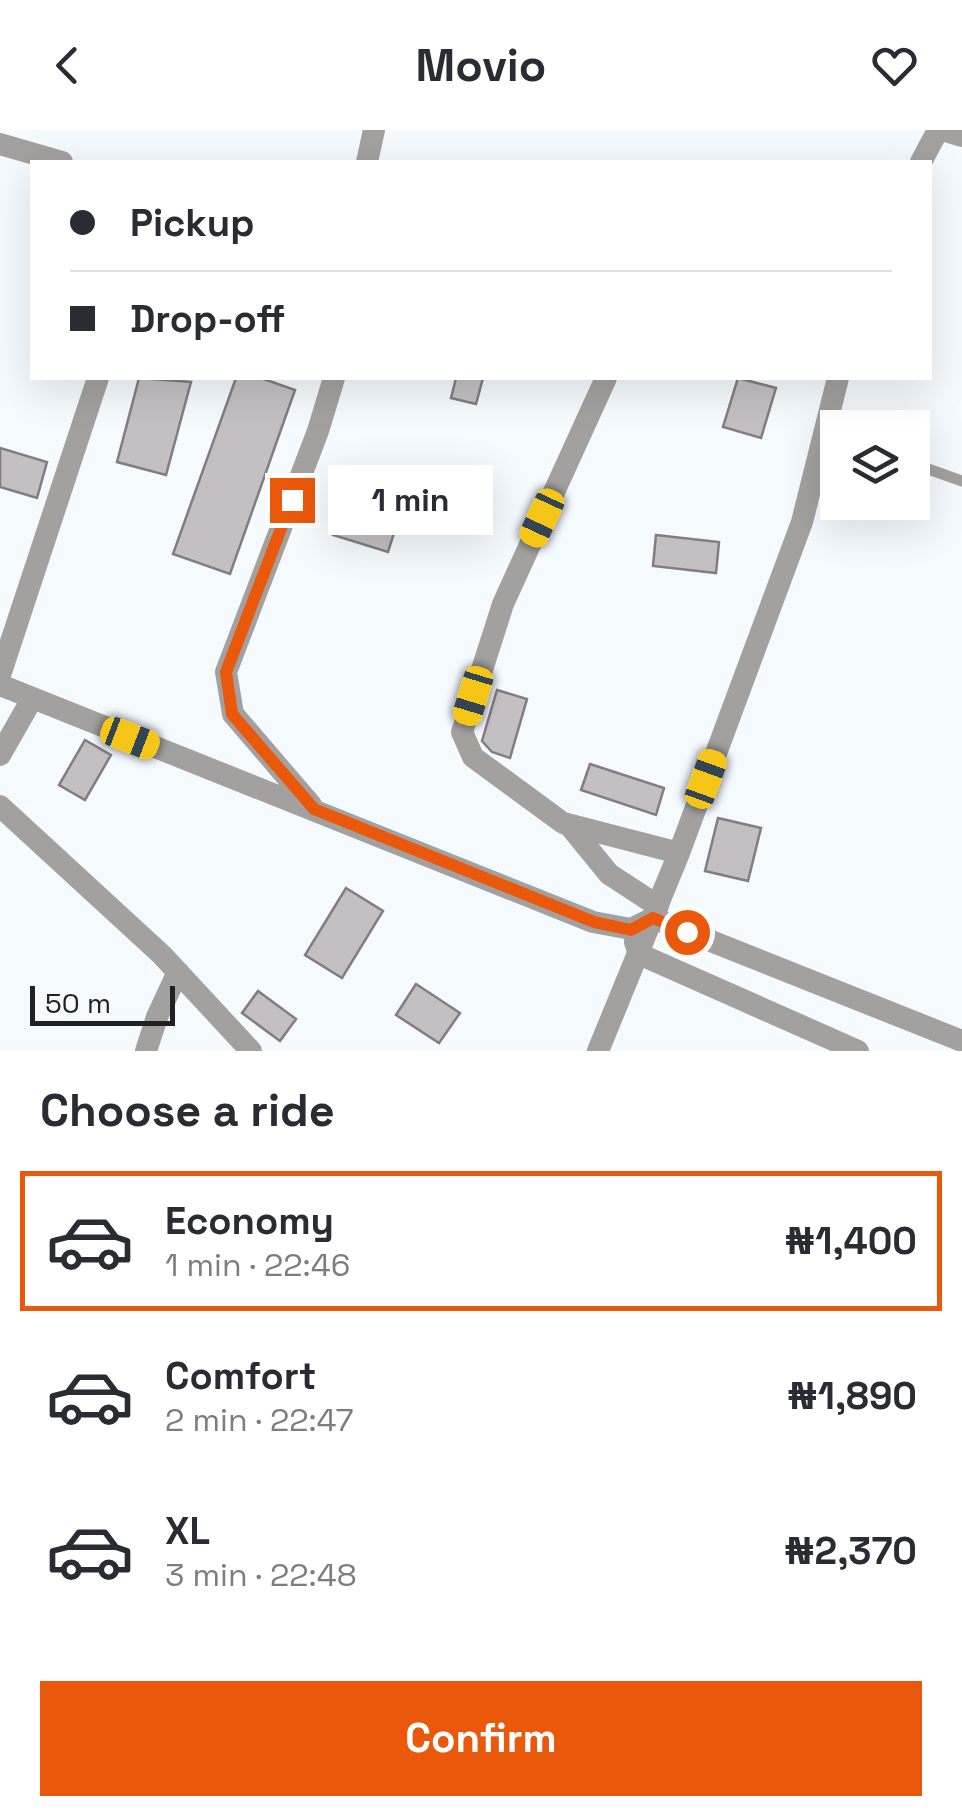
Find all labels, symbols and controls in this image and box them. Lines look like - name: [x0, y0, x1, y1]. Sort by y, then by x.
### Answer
- text: Movio: [416, 37, 546, 94]
- icon: back: [40, 38, 95, 93]
- icon: heart: [867, 38, 922, 93]
- text: Pickup: [130, 199, 254, 247]
- text: Drop-off: [130, 295, 285, 343]
- map controls: [820, 410, 930, 520]
- button: layers: [820, 410, 930, 520]
- callout: 1 min: [327, 465, 492, 535]
- route end: [270, 478, 315, 523]
- text: 1 min: [371, 480, 450, 520]
- car: [516, 484, 568, 552]
- car: [450, 663, 496, 729]
- car: [97, 713, 163, 763]
- car: [682, 746, 730, 812]
- route start: [665, 910, 710, 955]
- scale bar: [30, 981, 175, 1026]
- text: 50 m: [45, 985, 111, 1021]
- text: Choose a ride: [40, 1082, 335, 1139]
- icon: car: [45, 1196, 135, 1286]
- text: Economy: [165, 1197, 334, 1245]
- text: ₦1,400: [785, 1217, 917, 1265]
- text: 1 min · 22:46: [165, 1245, 350, 1285]
- icon: car: [45, 1351, 135, 1441]
- text: Comfort: [165, 1352, 316, 1400]
- text: ₦1,890: [787, 1372, 917, 1420]
- text: 2 min · 22:47: [165, 1400, 354, 1440]
- icon: car: [45, 1506, 135, 1596]
- text: XL: [165, 1507, 210, 1555]
- text: ₦2,370: [784, 1527, 917, 1575]
- text: 3 min · 22:48: [165, 1555, 357, 1595]
- button: Confirm: [40, 1681, 922, 1796]

